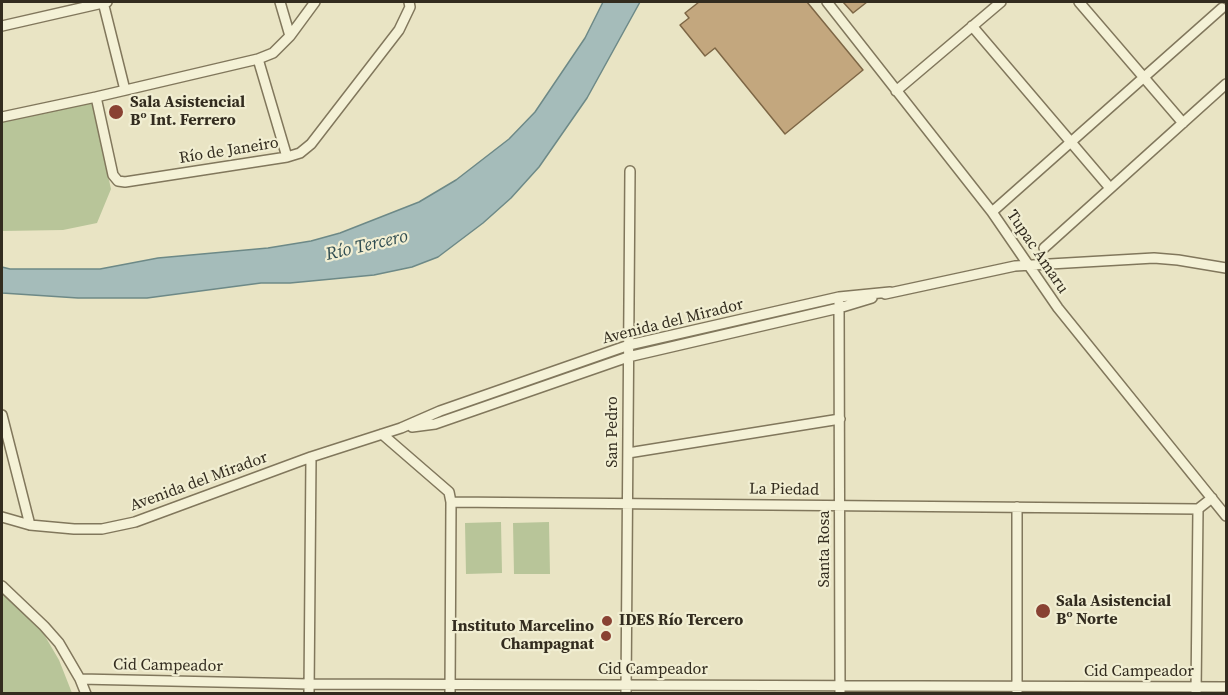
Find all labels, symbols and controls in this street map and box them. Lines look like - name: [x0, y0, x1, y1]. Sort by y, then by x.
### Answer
- place label: Sala Asistencial Bº Int. Ferrero: [130, 93, 245, 131]
- marker: Sala Asistencial Bº Int. Ferrero: [107, 103, 125, 121]
- street label: Río de Janeiro: [178, 134, 280, 168]
- street label: Tupac Amaru: [1002, 207, 1072, 297]
- water label: Río Tercero: [324, 226, 410, 266]
- street label: Avenida del Mirador: [600, 295, 746, 349]
- street label: San Pedro: [603, 396, 623, 468]
- street label: Avenida del Mirador: [128, 448, 270, 516]
- street label: La Piedad: [749, 480, 819, 500]
- street label: Santa Rosa: [815, 510, 835, 588]
- place label: Sala Asistencial Bº Norte: [1056, 592, 1171, 630]
- marker: Sala Asistencial Bº Norte: [1034, 602, 1052, 620]
- place label: IDES Río Tercero: [619, 611, 743, 631]
- marker: IDES Río Tercero: [600, 614, 614, 628]
- place label: Instituto Marcelino Champagnat: [451, 617, 594, 655]
- marker: Instituto Marcelino Champagnat: [599, 629, 613, 643]
- street label: Cid Campeador: [113, 655, 223, 677]
- street label: Cid Campeador: [598, 660, 708, 680]
- street label: Cid Campeador: [1084, 662, 1194, 682]

